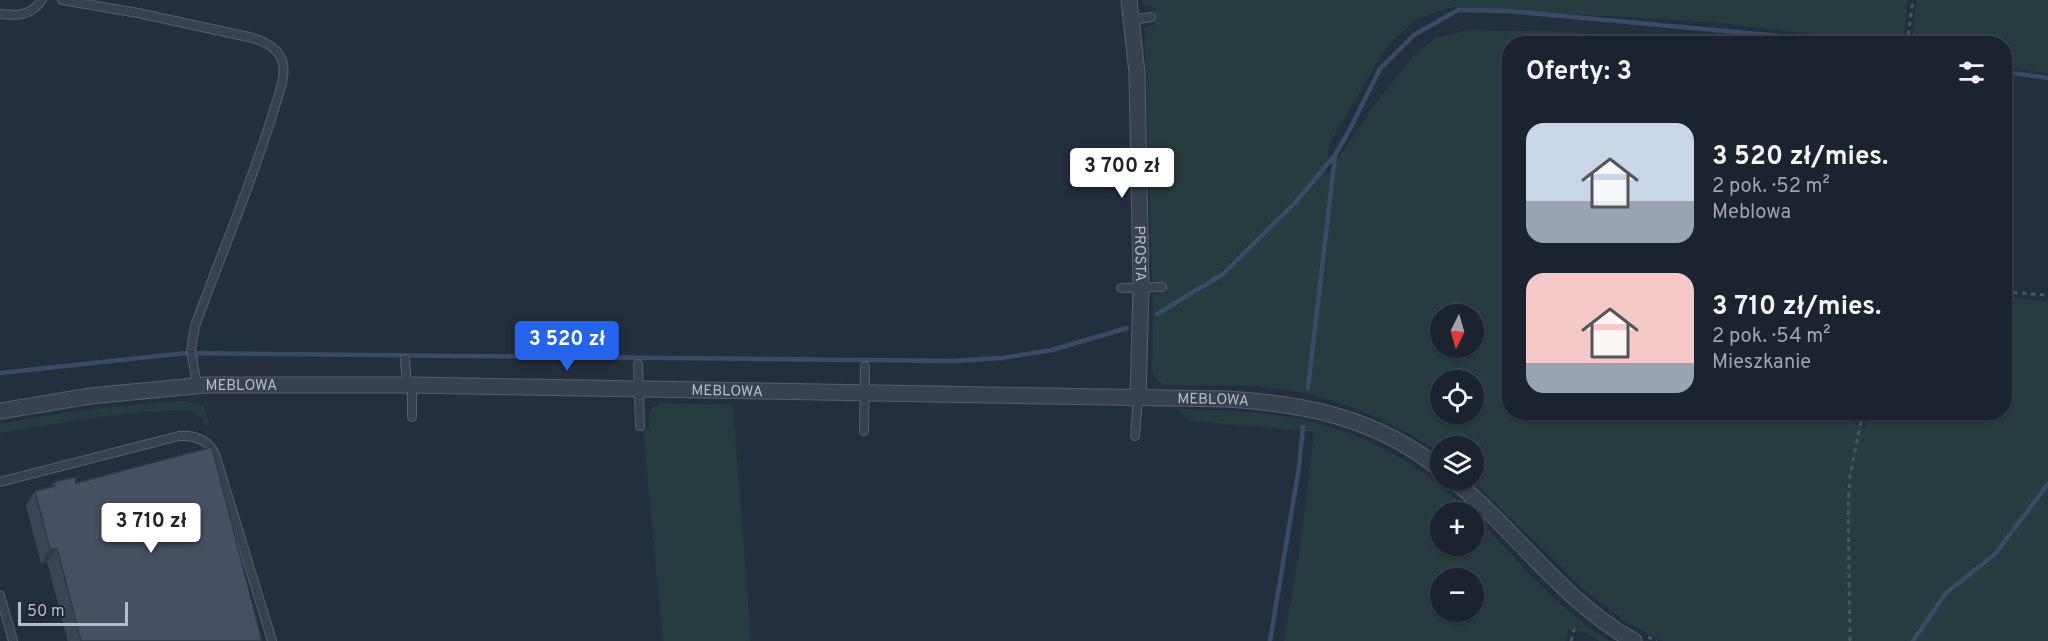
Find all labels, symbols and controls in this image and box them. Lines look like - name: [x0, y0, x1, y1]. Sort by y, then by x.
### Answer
- text: Oferty: 3: [1526, 56, 1632, 89]
- icon: filters: [1955, 56, 1988, 89]
- text: 3 520 zł/mies.: [1712, 141, 1888, 174]
- icon: home: [1574, 147, 1646, 219]
- pin: 3 700 zł: [1060, 148, 1184, 199]
- text: 3 700 zł: [1084, 154, 1160, 180]
- text: 2 pok. · 52 m²: [1712, 174, 1830, 200]
- text: Meblowa: [1712, 200, 1791, 226]
- street label: PROSTA: [1129, 225, 1149, 282]
- text: 3 710 zł/mies.: [1712, 291, 1881, 324]
- icon: home: [1574, 297, 1646, 369]
- north arrow: [1430, 304, 1484, 358]
- map controls: [1430, 304, 1484, 622]
- pin: 3 520 zł: [505, 321, 629, 372]
- text: 2 pok. · 54 m²: [1712, 324, 1830, 350]
- text: 3 520 zł: [529, 327, 605, 353]
- text: Mieszkanie: [1712, 350, 1811, 376]
- button: locate: [1430, 370, 1484, 424]
- street label: MEBLOWA: [205, 377, 277, 396]
- street label: MEBLOWA: [691, 382, 763, 402]
- street label: MEBLOWA: [1177, 390, 1250, 412]
- button: layers: [1430, 436, 1484, 490]
- button: +: [1430, 502, 1484, 556]
- pin: 3 710 zł: [89, 503, 213, 554]
- text: 3 710 zł: [116, 509, 186, 535]
- button: −: [1430, 568, 1484, 622]
- scale bar: [18, 599, 128, 626]
- text: 50 m: [27, 602, 65, 622]

